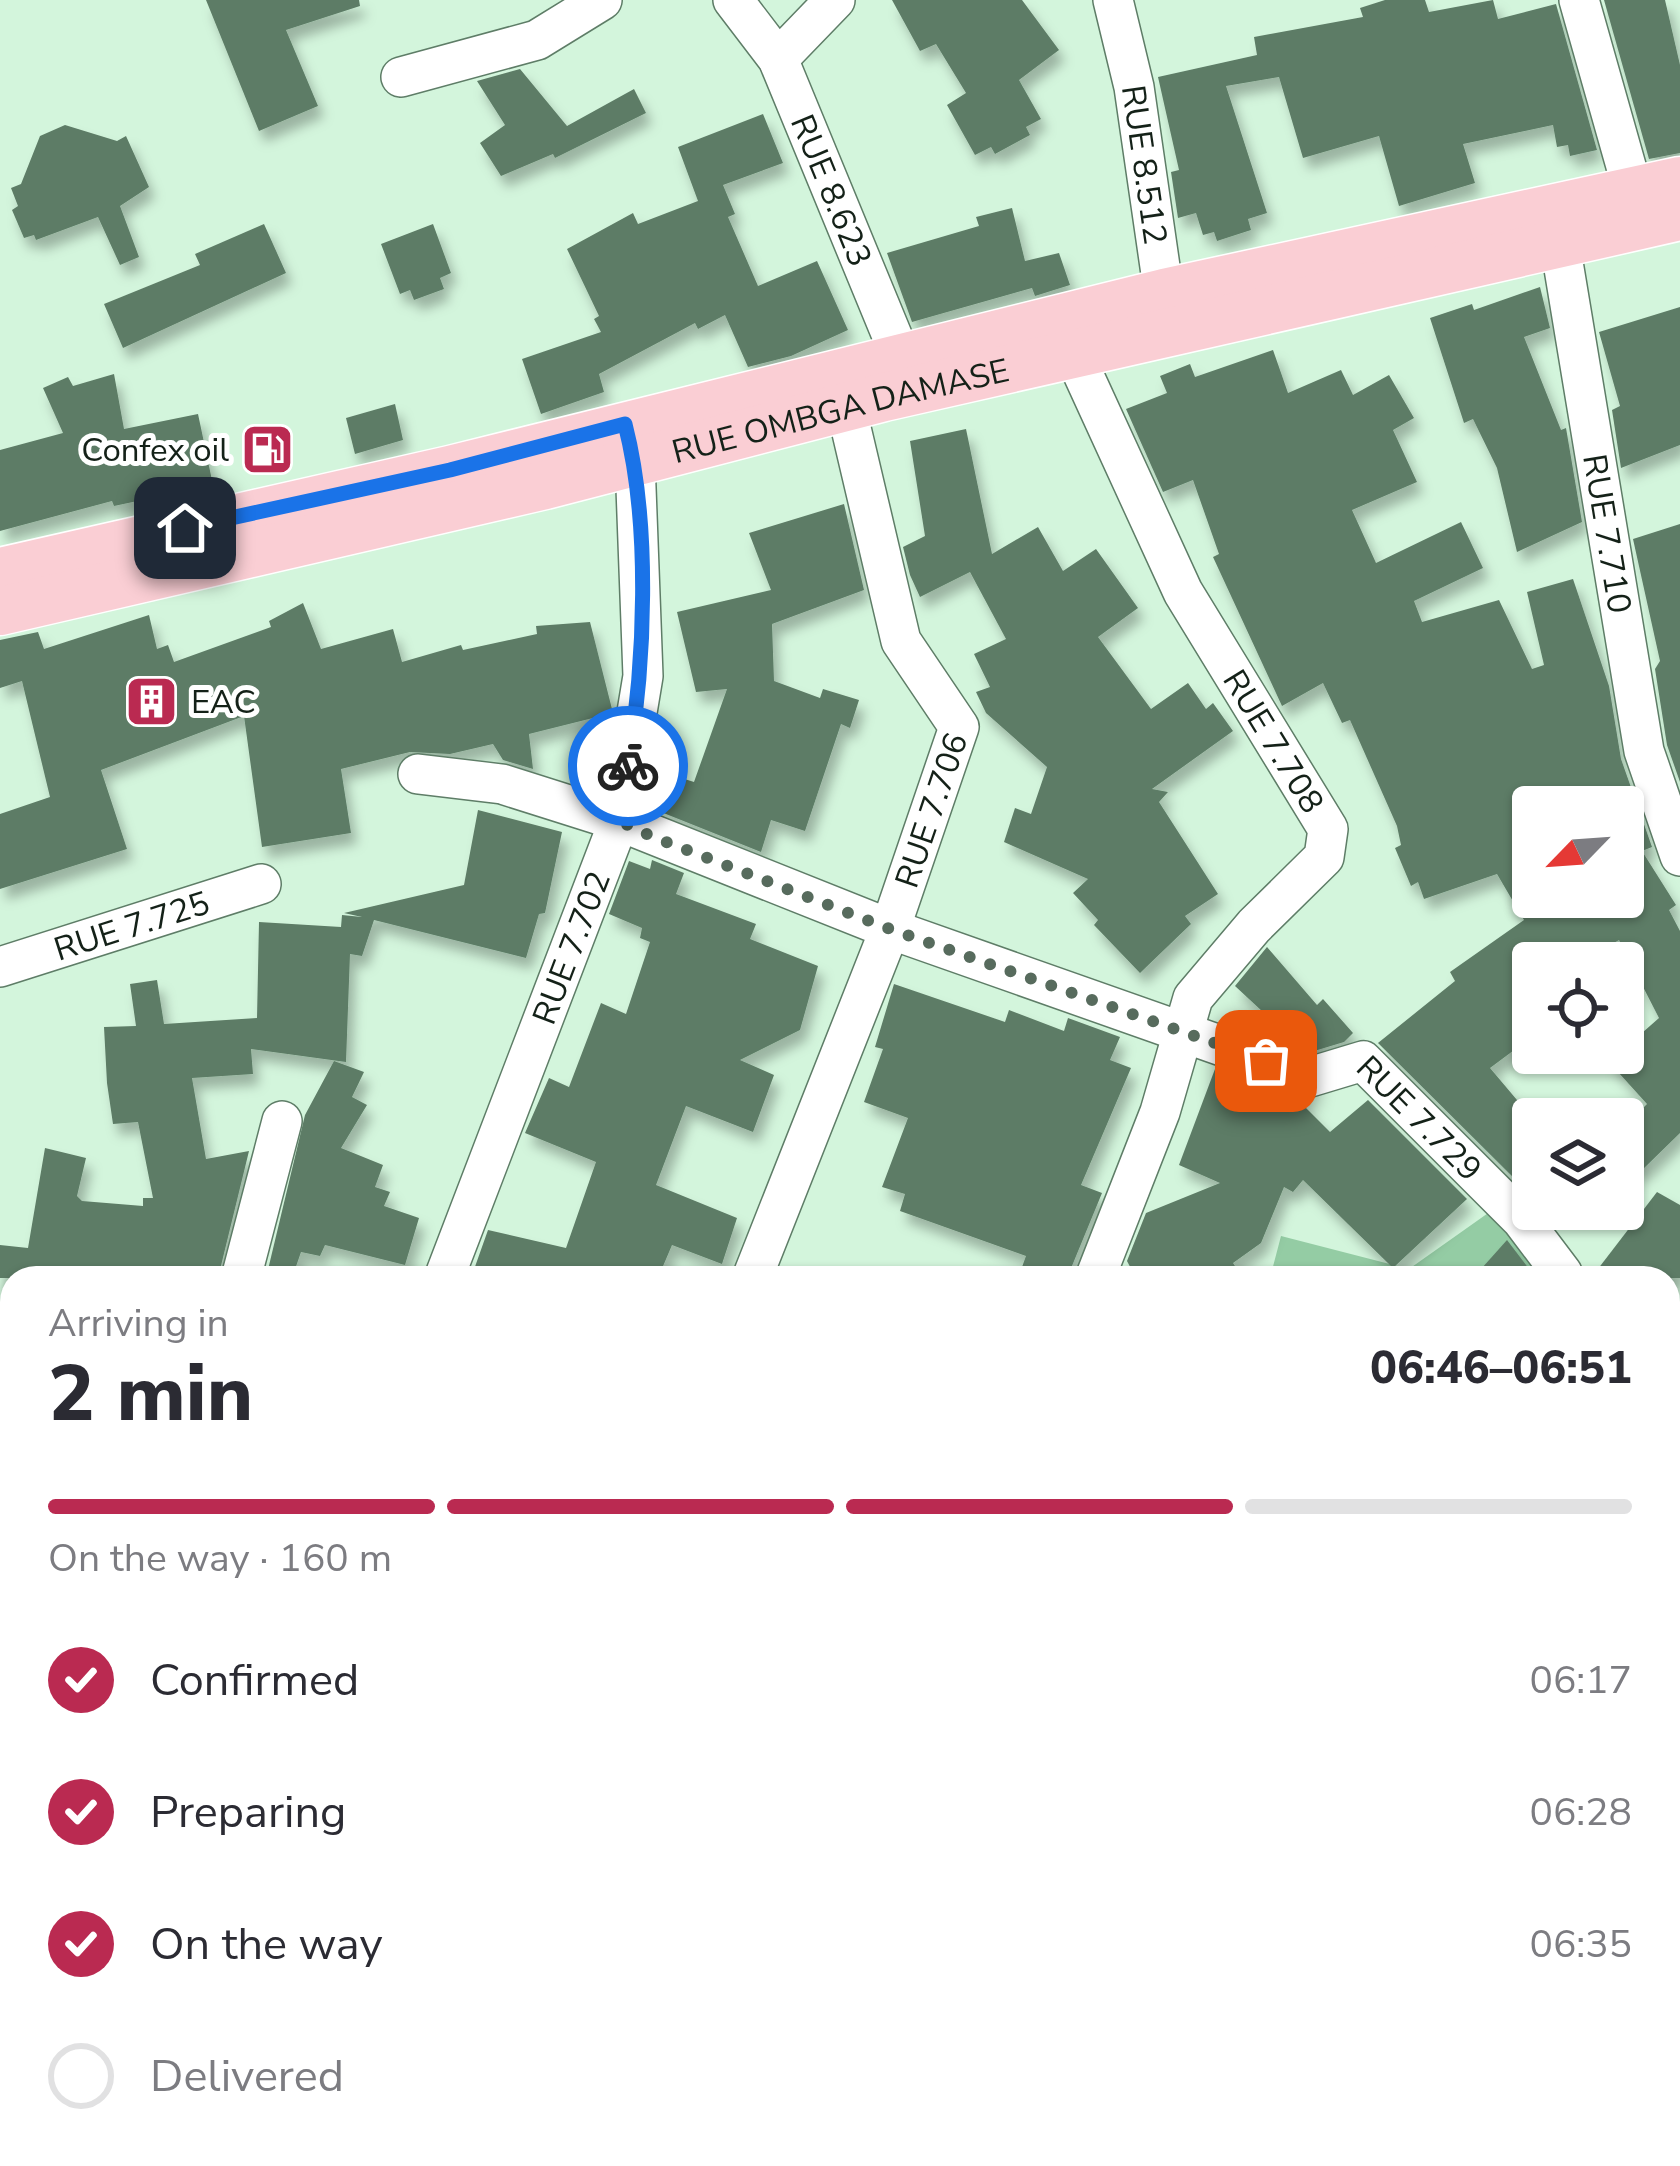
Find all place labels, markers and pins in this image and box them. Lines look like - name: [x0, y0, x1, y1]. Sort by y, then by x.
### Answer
- fuel station icon: Confex oil: [240, 421, 296, 477]
- place label: Confex oil: [81, 428, 229, 473]
- pin: [134, 477, 236, 579]
- building icon: EAC: [124, 673, 180, 729]
- place label: EAC: [191, 680, 256, 725]
- pin: [1215, 1010, 1317, 1112]

